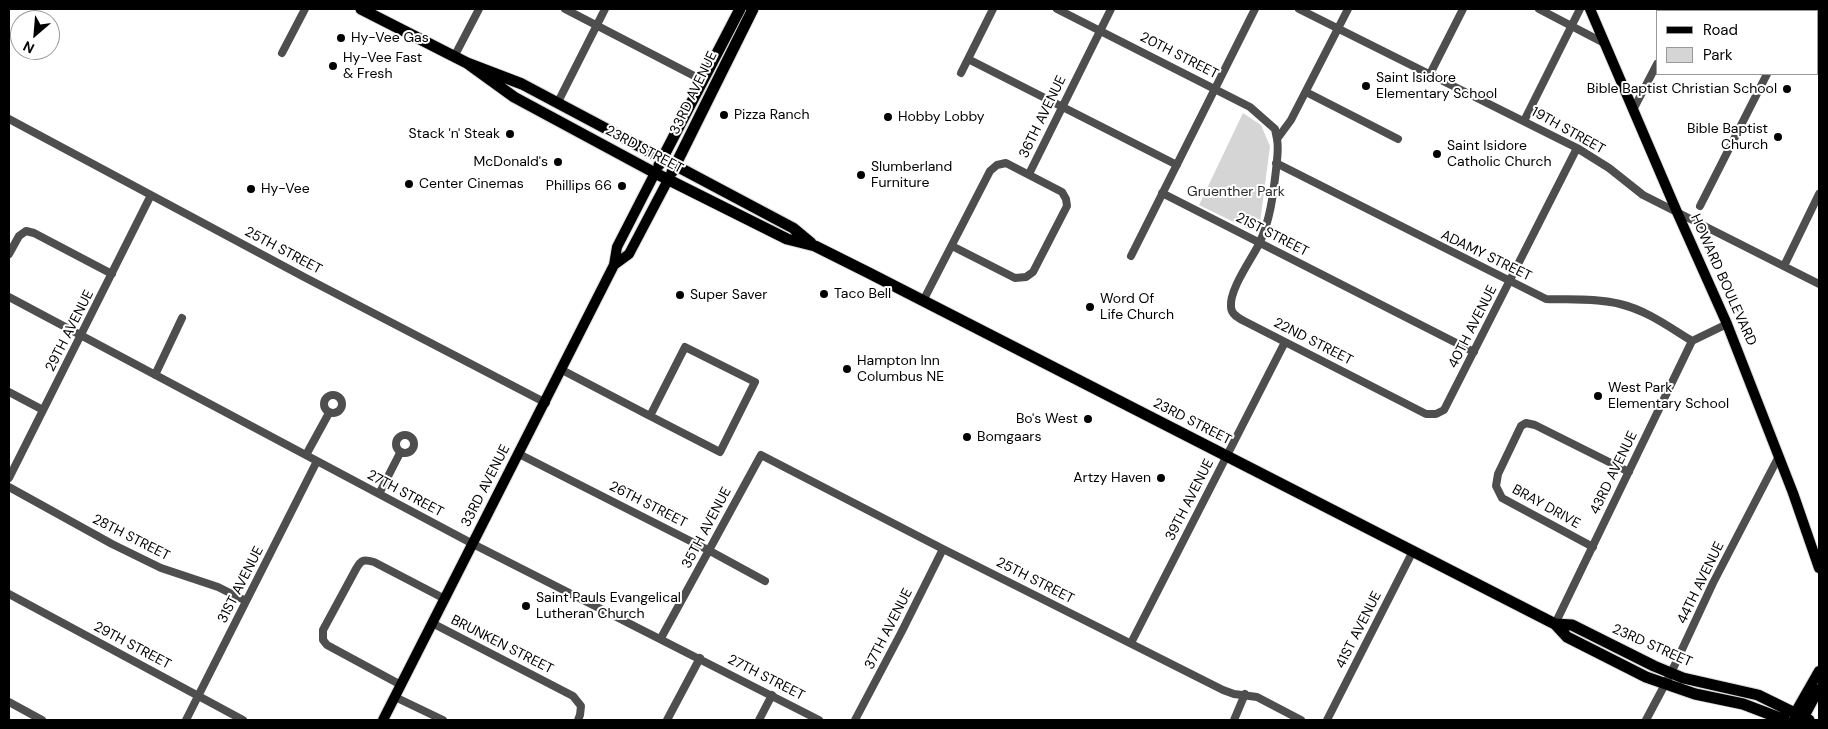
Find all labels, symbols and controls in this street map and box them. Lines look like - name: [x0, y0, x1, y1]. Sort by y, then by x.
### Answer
- north arrow: [10, 10, 60, 60]
- legend: [1656, 10, 1818, 75]
- text: Road: [1703, 20, 1738, 40]
- street label: 20TH STREET: [1137, 29, 1221, 83]
- place label: Hy-Vee Gas: [351, 30, 429, 46]
- marker: Hy-Vee Gas: [335, 32, 347, 44]
- text: N: [20, 37, 37, 58]
- text: Park: [1703, 45, 1733, 65]
- street label: 33RD AVENUE: [667, 49, 721, 137]
- place label: Hy-Vee Fast & Fresh: [343, 50, 422, 82]
- marker: Hy-Vee Fast & Fresh: [327, 60, 339, 72]
- place label: Saint Isidore Elementary School: [1376, 70, 1497, 102]
- street label: 36TH AVENUE: [1016, 73, 1070, 161]
- marker: Saint Isidore Elementary School: [1360, 80, 1372, 92]
- place label: Bible Baptist Christian School: [1587, 81, 1777, 97]
- marker: Bible Baptist Christian School: [1781, 83, 1793, 95]
- street label: 19TH STREET: [1528, 104, 1608, 158]
- place label: Pizza Ranch: [734, 107, 809, 123]
- marker: Pizza Ranch: [718, 109, 730, 121]
- place label: Hobby Lobby: [898, 109, 984, 125]
- marker: Hobby Lobby: [882, 111, 894, 123]
- place label: Bible Baptist Church: [1687, 121, 1768, 154]
- street label: 23RD STREET: [602, 122, 686, 178]
- place label: Stack 'n' Steak: [408, 126, 500, 142]
- marker: Stack 'n' Steak: [504, 128, 516, 140]
- marker: Bible Baptist Church: [1772, 131, 1784, 143]
- place label: Saint Isidore Catholic Church: [1447, 138, 1552, 170]
- marker: Saint Isidore Catholic Church: [1431, 148, 1443, 160]
- place label: McDonald's: [473, 154, 548, 170]
- marker: McDonald's: [552, 156, 564, 168]
- place label: Slumberland Furniture: [871, 159, 952, 192]
- marker: Slumberland Furniture: [855, 169, 867, 181]
- place label: Center Cinemas: [419, 176, 524, 192]
- marker: Center Cinemas: [403, 178, 415, 190]
- place label: Phillips 66: [546, 178, 612, 194]
- marker: Phillips 66: [616, 180, 628, 192]
- place label: Hy-Vee: [261, 181, 310, 197]
- marker: Hy-Vee: [245, 183, 257, 195]
- park label: Gruenther Park: [1187, 184, 1285, 200]
- street label: 21ST STREET: [1233, 209, 1311, 261]
- street label: HOWARD BOULEVARD: [1686, 211, 1760, 349]
- street label: 25TH STREET: [241, 224, 325, 278]
- street label: ADAMY STREET: [1438, 227, 1534, 285]
- street label: 40TH AVENUE: [1445, 283, 1501, 371]
- place label: Taco Bell: [834, 286, 891, 302]
- street label: 29TH AVENUE: [42, 287, 98, 375]
- place label: Super Saver: [690, 287, 767, 303]
- marker: Taco Bell: [818, 288, 830, 300]
- marker: Super Saver: [674, 289, 686, 301]
- place label: Word Of Life Church: [1100, 291, 1174, 324]
- marker: Word Of Life Church: [1084, 301, 1096, 313]
- street label: 22ND STREET: [1270, 315, 1356, 369]
- place label: Hampton Inn Columbus NE: [857, 353, 944, 386]
- marker: Hampton Inn Columbus NE: [841, 363, 853, 375]
- place label: West Park Elementary School: [1608, 380, 1729, 412]
- marker: West Park Elementary School: [1592, 390, 1604, 402]
- street label: 23RD STREET: [1150, 395, 1234, 449]
- place label: Bo's West: [1016, 411, 1078, 427]
- marker: Bo's West: [1082, 413, 1094, 425]
- place label: Bomgaars: [977, 429, 1041, 445]
- street label: 43RD AVENUE: [1587, 429, 1641, 517]
- marker: Bomgaars: [961, 431, 973, 443]
- street label: 33RD AVENUE: [458, 442, 514, 530]
- street label: 39TH AVENUE: [1162, 456, 1218, 544]
- street label: 27TH STREET: [364, 467, 446, 521]
- place label: Artzy Haven: [1073, 470, 1151, 486]
- marker: Artzy Haven: [1155, 472, 1167, 484]
- street label: 26TH STREET: [606, 478, 690, 532]
- street label: BRAY DRIVE: [1509, 481, 1583, 533]
- street label: 35TH AVENUE: [679, 484, 735, 572]
- street label: 28TH STREET: [89, 511, 173, 565]
- street label: 44TH AVENUE: [1674, 539, 1728, 627]
- street label: 31ST AVENUE: [214, 544, 268, 626]
- street label: 25TH STREET: [993, 554, 1077, 608]
- street label: 37TH AVENUE: [861, 586, 917, 672]
- street label: 41ST AVENUE: [1332, 589, 1386, 671]
- place label: Saint Pauls Evangelical Lutheran Church: [536, 590, 681, 622]
- marker: Saint Pauls Evangelical Lutheran Church: [520, 600, 532, 612]
- street label: BRUNKEN STREET: [448, 612, 556, 678]
- street label: 29TH STREET: [90, 619, 174, 673]
- street label: 23RD STREET: [1609, 621, 1695, 671]
- street label: 27TH STREET: [725, 651, 807, 705]

